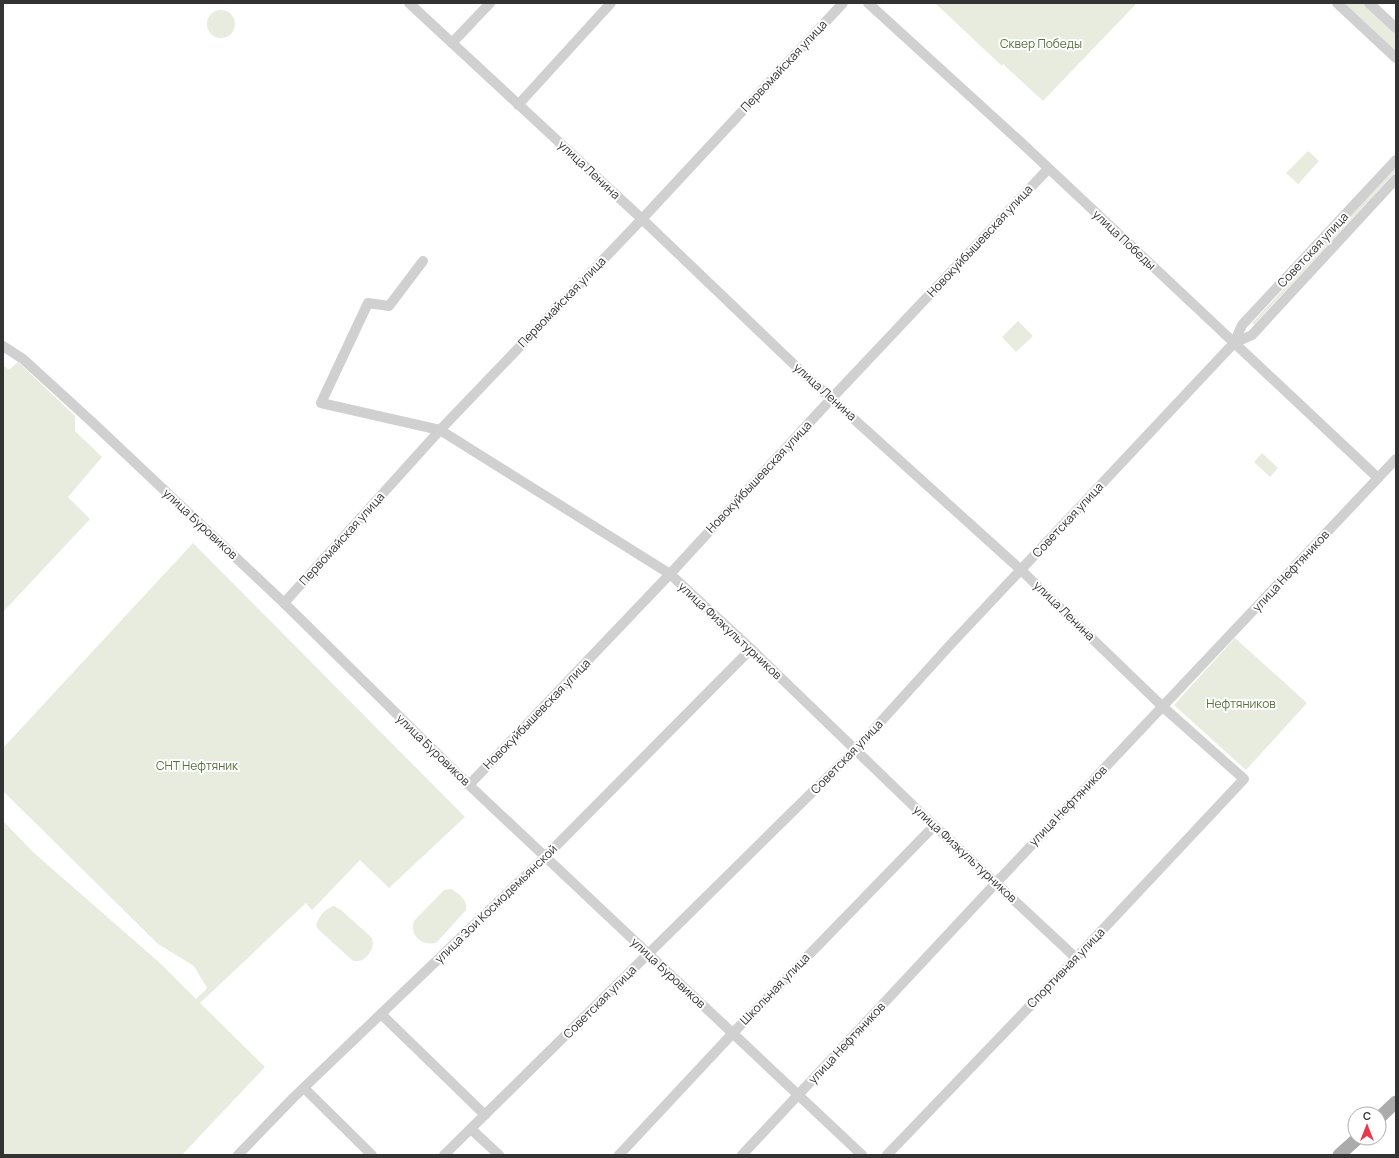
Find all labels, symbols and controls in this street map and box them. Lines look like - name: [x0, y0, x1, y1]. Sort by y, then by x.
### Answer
- street label: Первомайская улица: [737, 16, 831, 115]
- park label: Сквер Победы: [1000, 35, 1082, 52]
- street label: улица Ленина: [555, 136, 624, 203]
- street label: Новокуйбышевская улица: [923, 181, 1036, 300]
- street label: улица Победы: [1089, 206, 1160, 273]
- street label: Советская улица: [1273, 208, 1352, 291]
- street label: Первомайская улица: [514, 253, 609, 351]
- street label: улица Ленина: [790, 359, 861, 425]
- street label: Новокуйбышевская улица: [702, 417, 815, 536]
- street label: Советская улица: [1028, 478, 1107, 561]
- street label: улица Буровиков: [159, 484, 242, 563]
- street label: Первомайская улица: [295, 488, 388, 589]
- street label: улица Нефтяников: [1248, 526, 1333, 615]
- street label: улица Ленина: [1030, 577, 1099, 644]
- street label: улица Физкультурников: [675, 578, 786, 684]
- street label: Новокуйбышевская улица: [479, 655, 594, 773]
- park label: Нефтяников: [1206, 695, 1276, 712]
- street label: улица Буровиков: [393, 710, 474, 790]
- street label: Советская улица: [807, 716, 887, 798]
- park label: СНТ Нефтяник: [156, 757, 239, 774]
- street label: улица Нефтяников: [1025, 761, 1111, 850]
- street label: улица Физкультурников: [910, 801, 1021, 907]
- street label: улица Зои Космодемьянской: [431, 840, 561, 967]
- street label: Спортивная улица: [1023, 924, 1108, 1012]
- street label: улица Буровиков: [627, 933, 710, 1012]
- street label: Школьная улица: [736, 949, 813, 1028]
- street label: Советская улица: [559, 961, 640, 1042]
- street label: улица Нефтяников: [804, 998, 889, 1087]
- north arrow: [1347, 1106, 1387, 1146]
- text: С: [1363, 1108, 1371, 1123]

